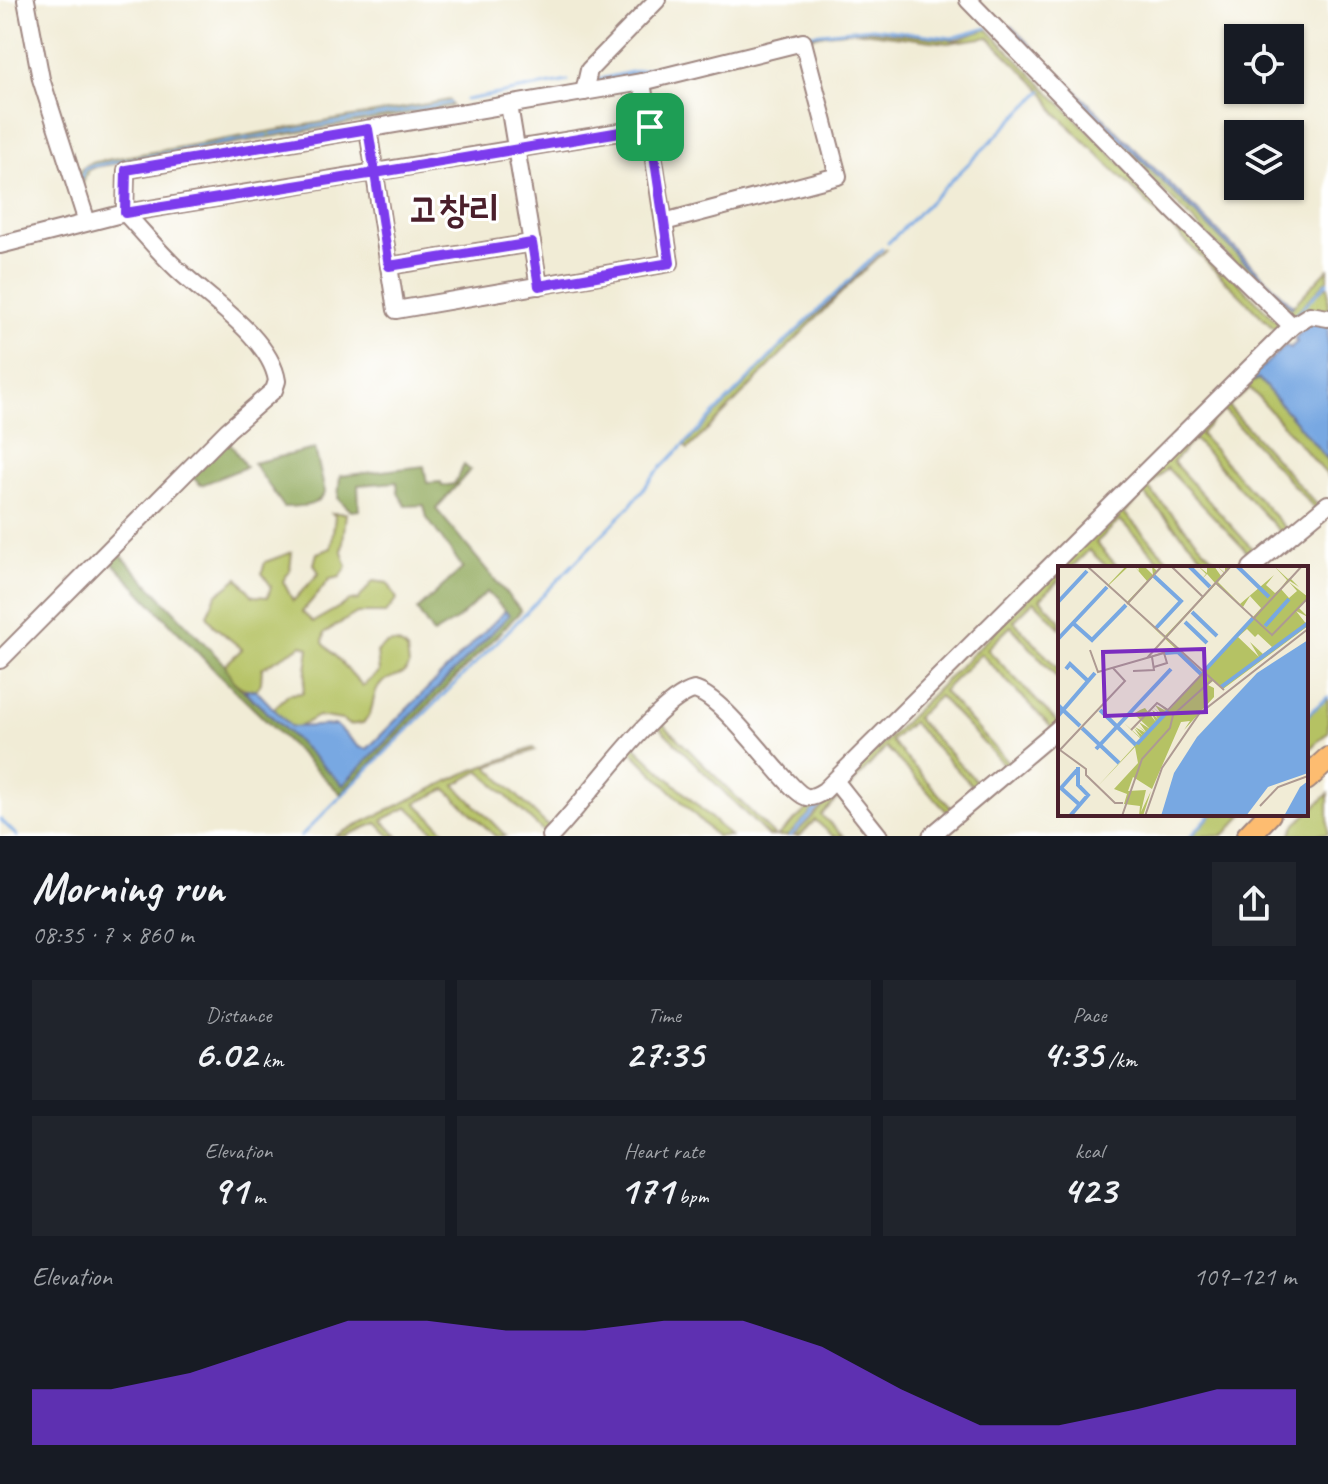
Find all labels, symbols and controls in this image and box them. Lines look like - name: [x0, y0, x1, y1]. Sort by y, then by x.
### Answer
- map controls: [1224, 24, 1304, 200]
- button: locate: [1224, 24, 1304, 104]
- pin: [616, 93, 684, 161]
- icon: arrive: [628, 105, 672, 149]
- button: layers: [1224, 120, 1304, 200]
- district label: 고창리: [408, 186, 500, 233]
- inset map: [1058, 566, 1308, 816]
- text: Morning run: [32, 860, 224, 915]
- button: share: [1212, 862, 1296, 946]
- text: 08:35 · 7 × 860 m: [32, 918, 193, 951]
- text: Distance: [206, 1001, 271, 1029]
- text: Time: [647, 1001, 681, 1029]
- text: Pace: [1072, 1001, 1106, 1029]
- text: 6.02: [194, 1029, 257, 1079]
- text: 27:35: [624, 1029, 704, 1079]
- text: 4:35: [1042, 1029, 1103, 1079]
- text: km: [257, 1046, 283, 1074]
- text: /km: [1103, 1046, 1137, 1074]
- text: Elevation: [205, 1137, 273, 1165]
- text: Heart rate: [624, 1137, 704, 1165]
- text: kcal: [1075, 1137, 1104, 1165]
- text: 91: [212, 1165, 248, 1215]
- text: 171: [619, 1165, 673, 1215]
- text: 423: [1062, 1165, 1116, 1215]
- text: m: [248, 1182, 265, 1210]
- text: bpm: [673, 1182, 709, 1210]
- text: Elevation: [32, 1260, 112, 1293]
- text: 109–121 m: [1193, 1260, 1296, 1293]

